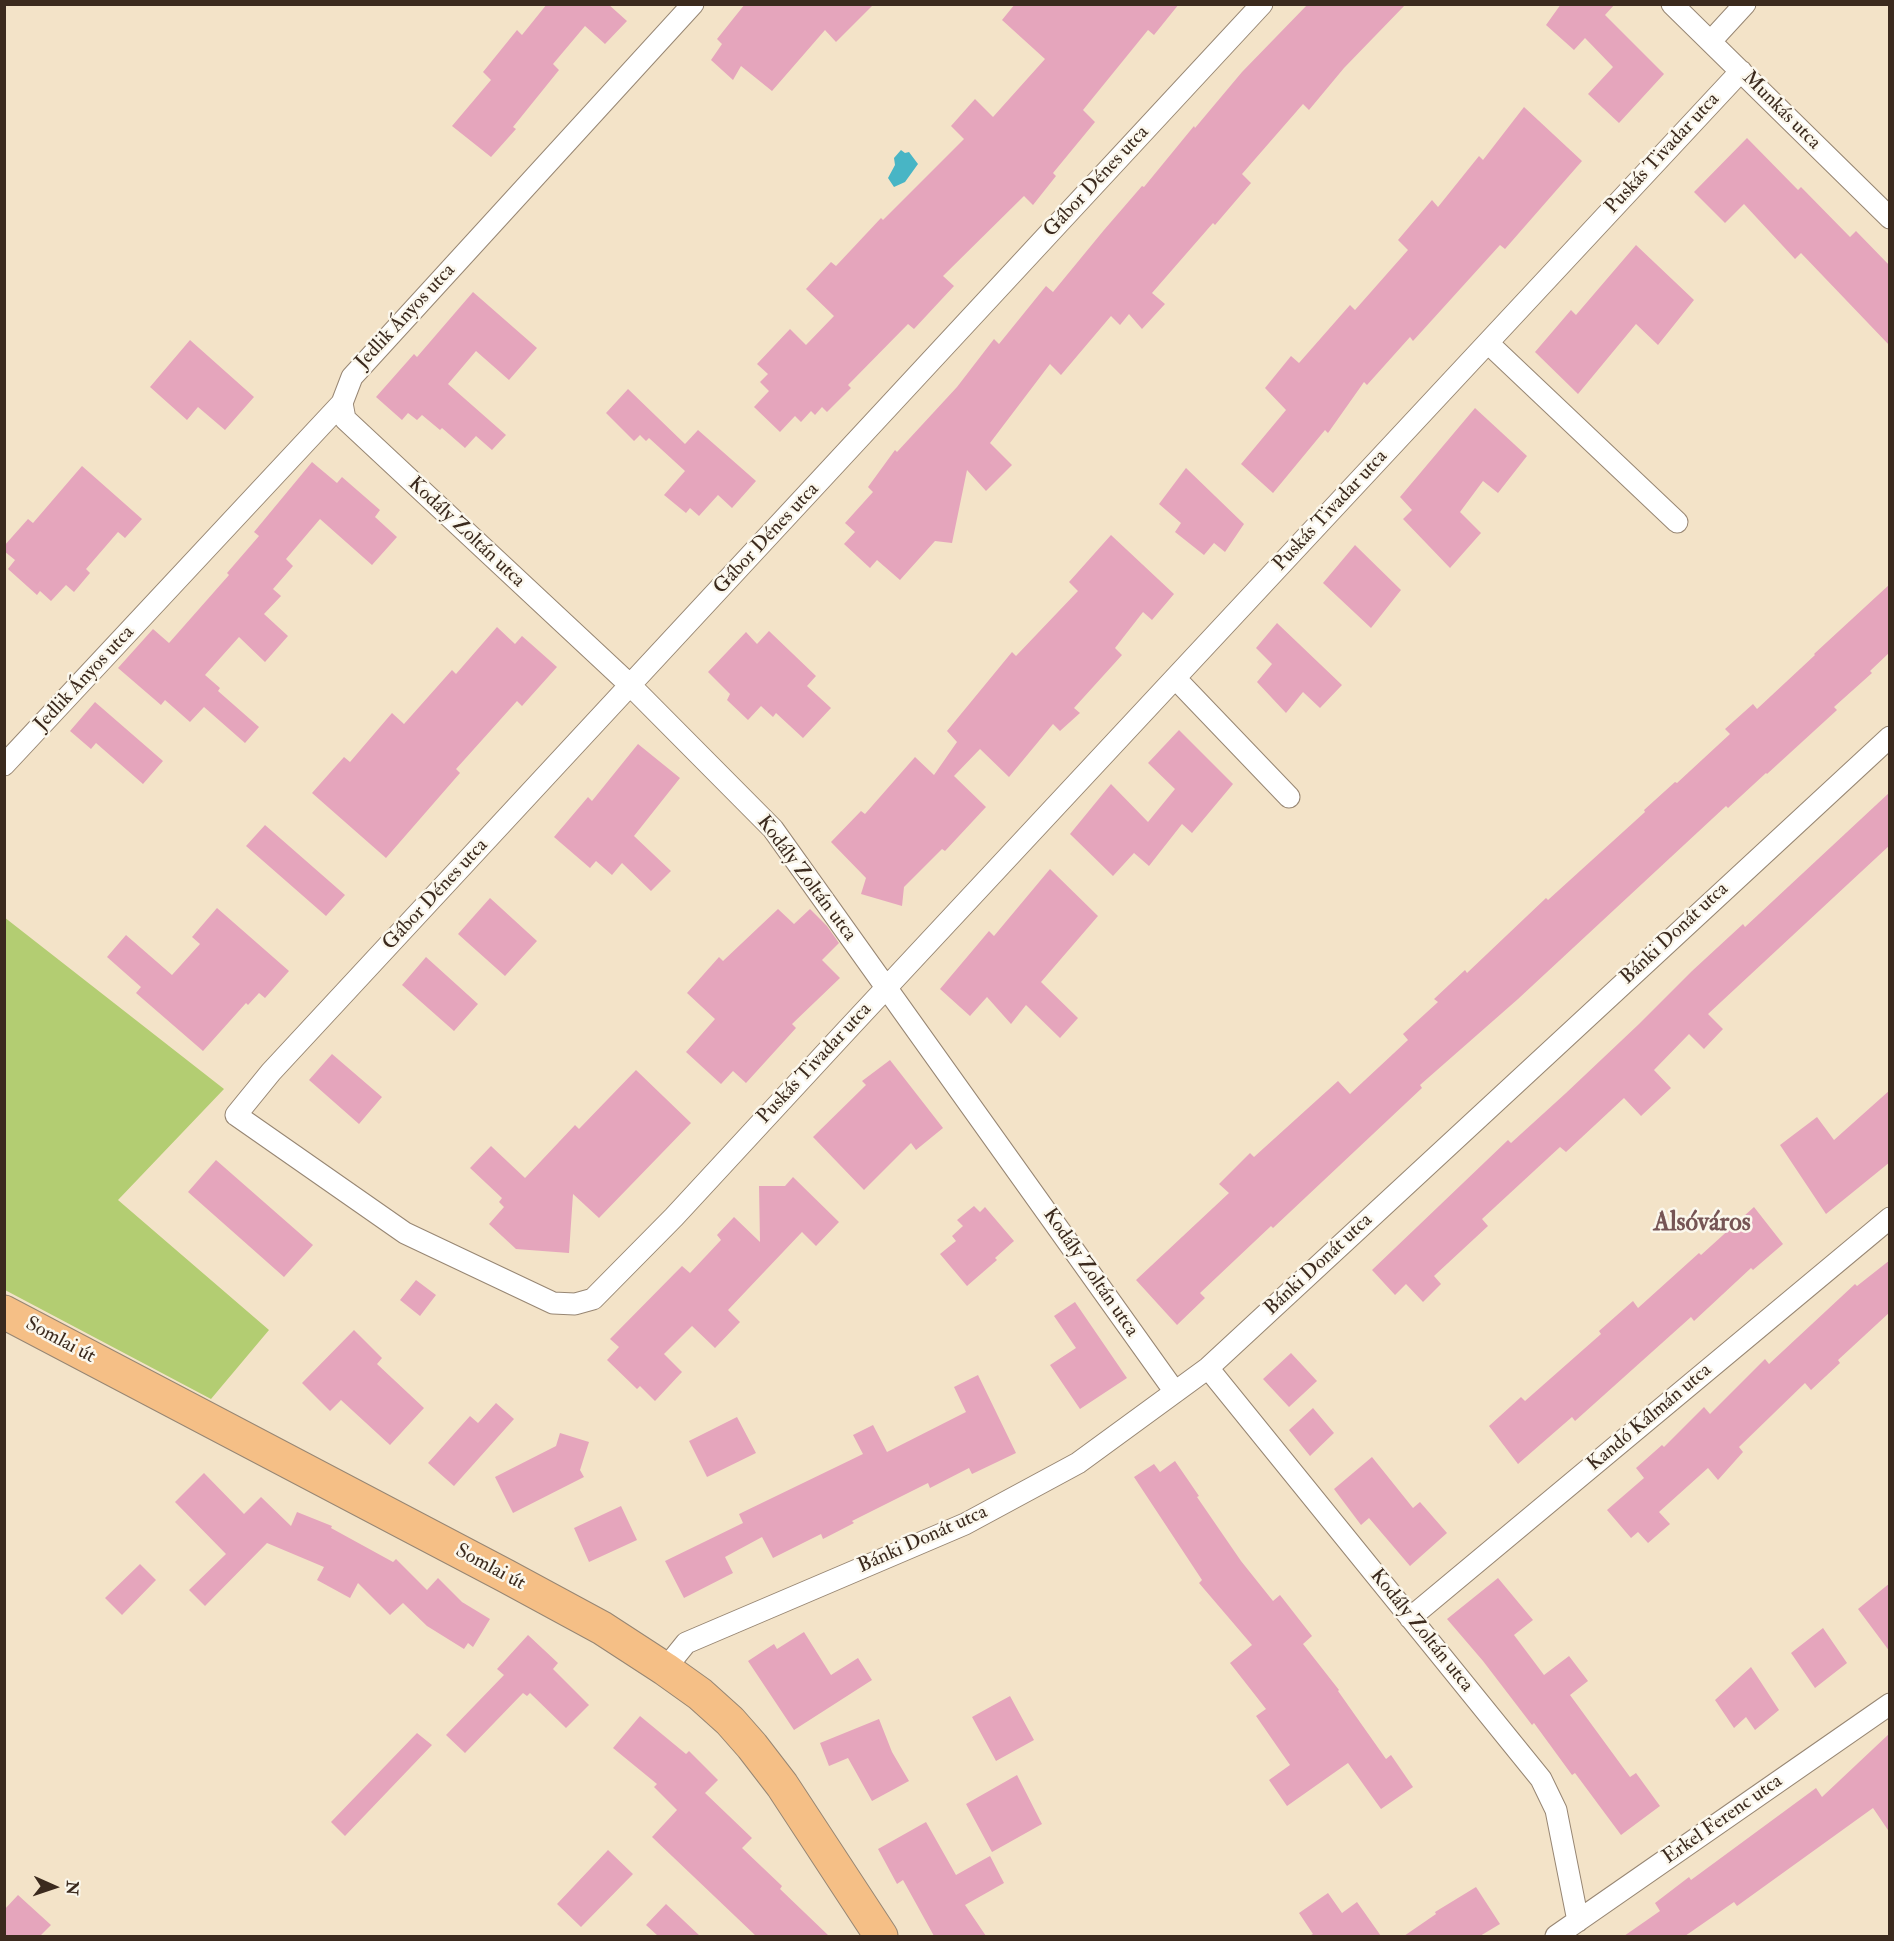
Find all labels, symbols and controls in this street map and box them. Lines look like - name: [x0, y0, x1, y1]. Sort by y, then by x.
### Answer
- street label: Munkás utca: [1737, 67, 1825, 155]
- street label: Puskás Tivadar utca: [1601, 88, 1725, 220]
- street label: Gábor Dénes utca: [1039, 121, 1155, 243]
- street label: Jedlik Ányos utca: [351, 259, 461, 375]
- street label: Puskás Tivadar utca: [1269, 445, 1393, 577]
- street label: Kodály Zoltán utca: [403, 473, 529, 593]
- street label: Gábor Dénes utca: [709, 478, 825, 600]
- street label: Jedlik Ányos utca: [30, 621, 140, 737]
- street label: Kodály Zoltán utca: [751, 811, 861, 947]
- street label: Gábor Dénes utca: [378, 834, 494, 956]
- street label: Bánki Donát utca: [1616, 878, 1734, 990]
- street label: Puskás Tivadar utca: [753, 998, 877, 1130]
- street label: Kodály Zoltán utca: [1037, 1204, 1143, 1342]
- district label: Alsóváros: [1653, 1208, 1751, 1240]
- street label: Bánki Donát utca: [1260, 1209, 1378, 1321]
- street label: Somlai út: [21, 1313, 99, 1369]
- street label: Kandó Kálmán utca: [1583, 1359, 1717, 1477]
- street label: Bánki Donát utca: [855, 1501, 991, 1579]
- street label: Somlai út: [451, 1540, 529, 1596]
- street label: Kodály Zoltán utca: [1364, 1565, 1478, 1697]
- street label: Erkel Ferenc utca: [1659, 1770, 1787, 1870]
- north arrow: [24, 1857, 84, 1917]
- text: N: [62, 1880, 82, 1896]

